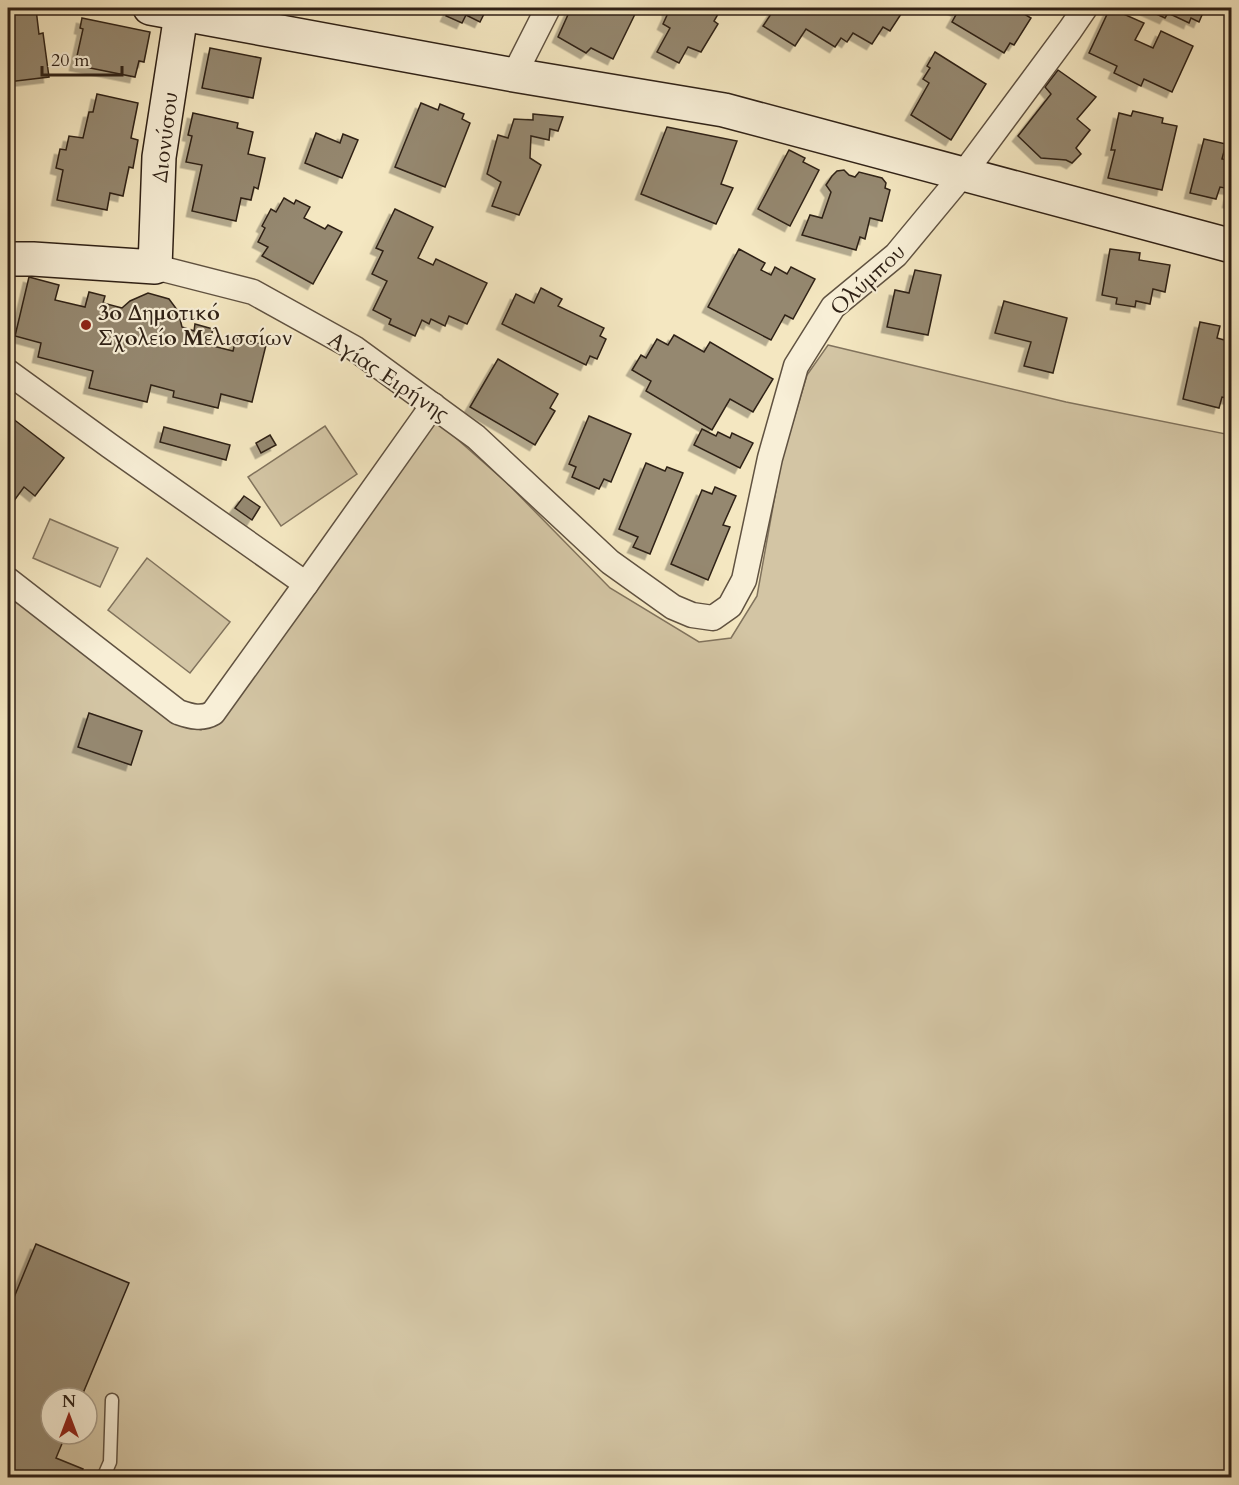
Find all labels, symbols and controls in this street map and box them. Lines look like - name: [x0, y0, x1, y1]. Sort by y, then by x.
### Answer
- scale bar: [42, 39, 122, 77]
- text: 20 m: [51, 48, 90, 73]
- street label: Διονύσου: [145, 90, 185, 184]
- street label: Ολύμπου: [824, 237, 912, 322]
- place label: 3ο Δημοτικό Σχολείο Μελισσίων: [98, 298, 293, 353]
- marker: 3ο Δημοτικό Σχολείο Μελισσίων: [79, 318, 93, 332]
- street label: Αγίας Ειρήνης: [322, 325, 455, 429]
- north arrow: [39, 1386, 99, 1446]
- text: N: [62, 1391, 76, 1413]

